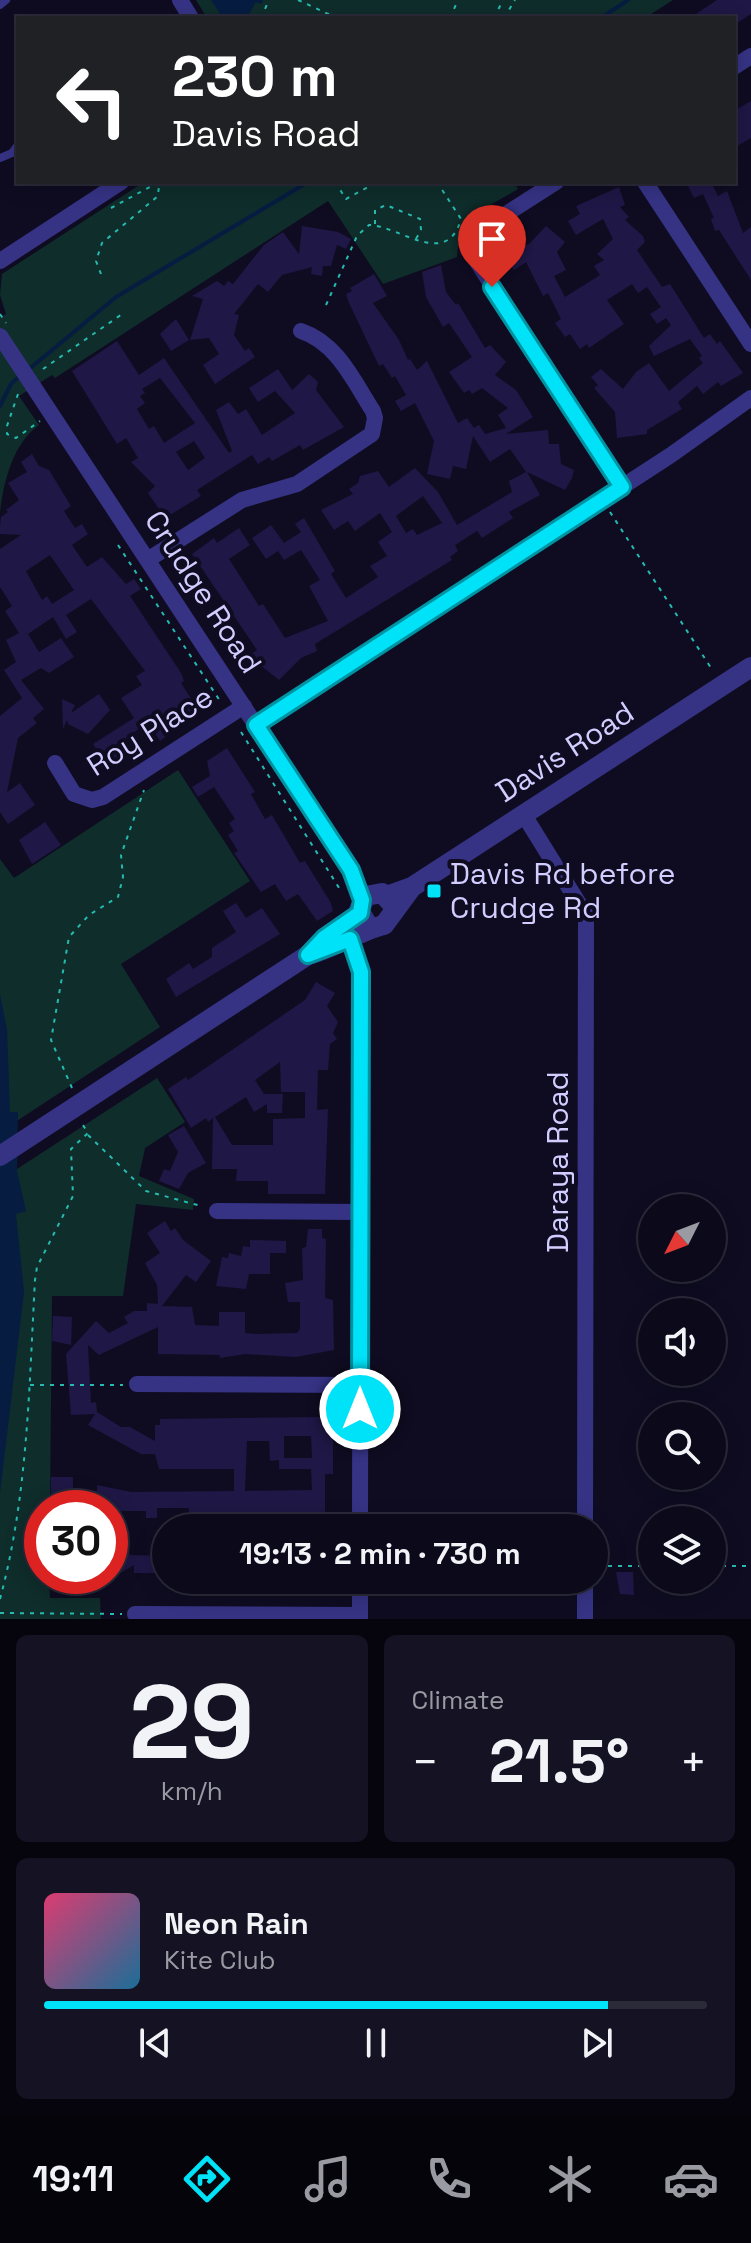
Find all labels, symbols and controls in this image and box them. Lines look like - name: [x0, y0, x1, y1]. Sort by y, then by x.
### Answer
- text: 230 m: [172, 41, 338, 112]
- icon: left: [40, 48, 144, 152]
- text: Davis Road: [172, 111, 360, 157]
- pin: [458, 205, 526, 287]
- icon: arrive: [470, 217, 514, 261]
- street label: Crudge Road: [136, 503, 271, 681]
- street label: Roy Place: [79, 677, 220, 785]
- street label: Davis Road: [488, 692, 641, 811]
- place label: Davis Rd before Crudge Rd: [450, 854, 675, 927]
- marker: Davis Rd before Crudge Rd: [425, 882, 443, 900]
- street label: Daraya Road: [538, 1071, 577, 1253]
- north arrow: [638, 1194, 726, 1282]
- map controls: [638, 1194, 726, 1594]
- button: sound: [638, 1298, 726, 1386]
- position arrow: [318, 1367, 402, 1451]
- button: search: [638, 1402, 726, 1490]
- speed limit sign: 30: [24, 1490, 128, 1594]
- button: layers: [638, 1506, 726, 1594]
- text: 19:13 · 2 min · 730 m: [239, 1534, 521, 1573]
- text: 29: [129, 1656, 255, 1788]
- text: Climate: [412, 1683, 504, 1717]
- text: 21.5°: [489, 1723, 629, 1800]
- text: −: [412, 1734, 439, 1790]
- text: +: [680, 1734, 707, 1790]
- text: km/h: [161, 1774, 223, 1808]
- text: Neon Rain: [164, 1904, 309, 1943]
- text: Kite Club: [164, 1943, 276, 1977]
- icon: previous: [133, 2021, 177, 2065]
- icon: pause: [354, 2021, 398, 2065]
- icon: next: [575, 2021, 619, 2065]
- icon: directions: [179, 2151, 235, 2207]
- icon: music: [300, 2151, 356, 2207]
- icon: phone: [421, 2151, 477, 2207]
- icon: climate: [542, 2151, 598, 2207]
- icon: car: [663, 2151, 719, 2207]
- text: 19:11: [32, 2156, 114, 2202]

